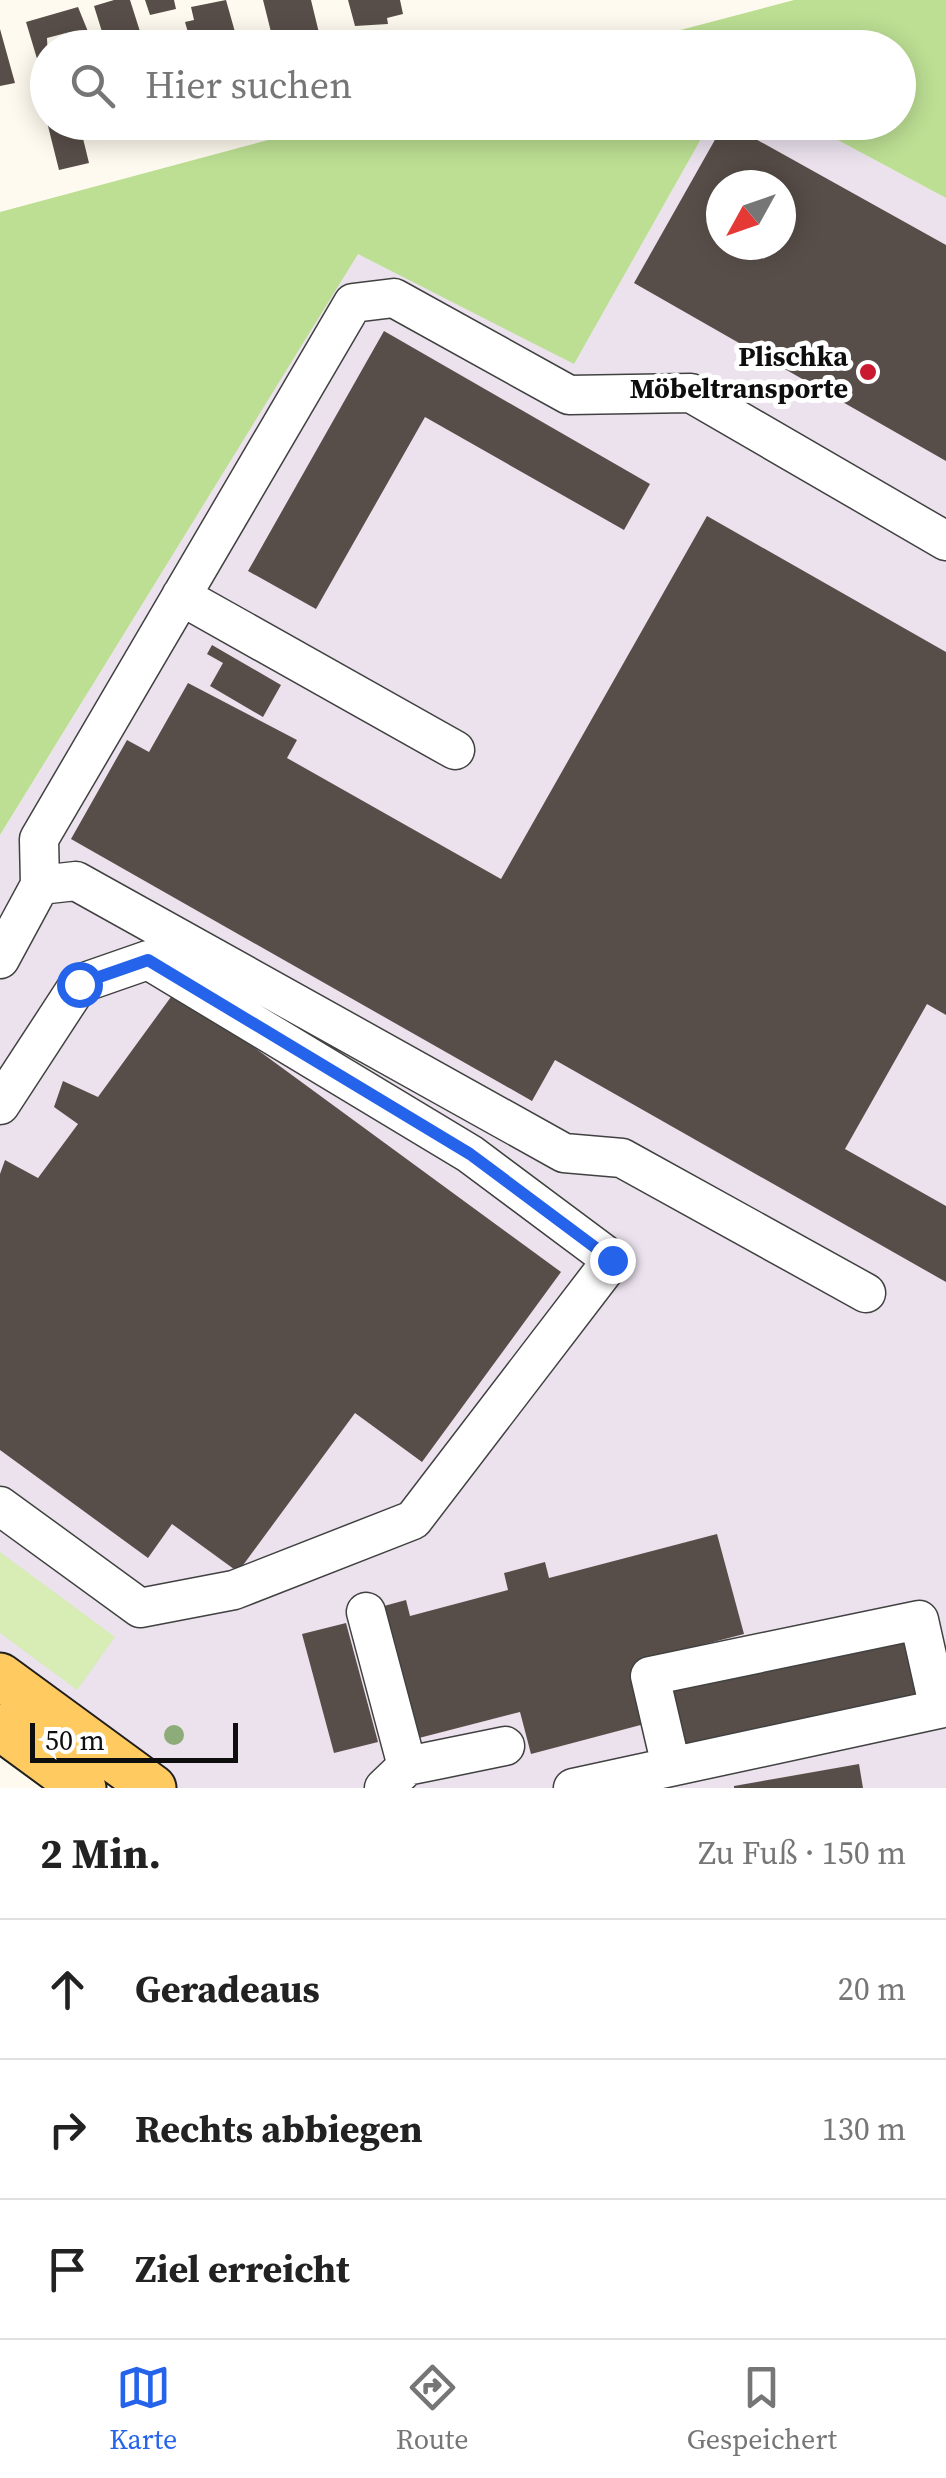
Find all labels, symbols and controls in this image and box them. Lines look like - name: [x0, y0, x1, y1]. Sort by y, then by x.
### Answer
- search box: [30, 30, 916, 140]
- icon: search: [65, 58, 120, 113]
- text: Hier suchen: [145, 59, 352, 111]
- north arrow: [706, 170, 796, 260]
- place label: Plischka Möbeltransporte: [630, 337, 848, 407]
- marker: Plischka Möbeltransporte: [857, 361, 879, 383]
- route start: [57, 962, 103, 1008]
- route end: [590, 1238, 636, 1284]
- scale bar: [30, 1718, 238, 1762]
- text: 50 m: [45, 1721, 105, 1759]
- text: 2 Min.: [40, 1824, 161, 1882]
- text: Zu Fuß · 150 m: [698, 1831, 906, 1875]
- icon: ahead: [40, 1962, 95, 2017]
- text: Geradeaus: [135, 1963, 320, 2015]
- text: 20 m: [838, 1967, 906, 2011]
- icon: right: [40, 2102, 95, 2157]
- text: Rechts abbiegen: [135, 2103, 423, 2155]
- text: 130 m: [822, 2107, 906, 2151]
- icon: arrive: [40, 2242, 95, 2297]
- text: Ziel erreicht: [135, 2243, 350, 2295]
- tab: Karte: [109, 2360, 177, 2458]
- tab: Route: [396, 2360, 468, 2458]
- tab: Gespeichert: [687, 2360, 837, 2458]

